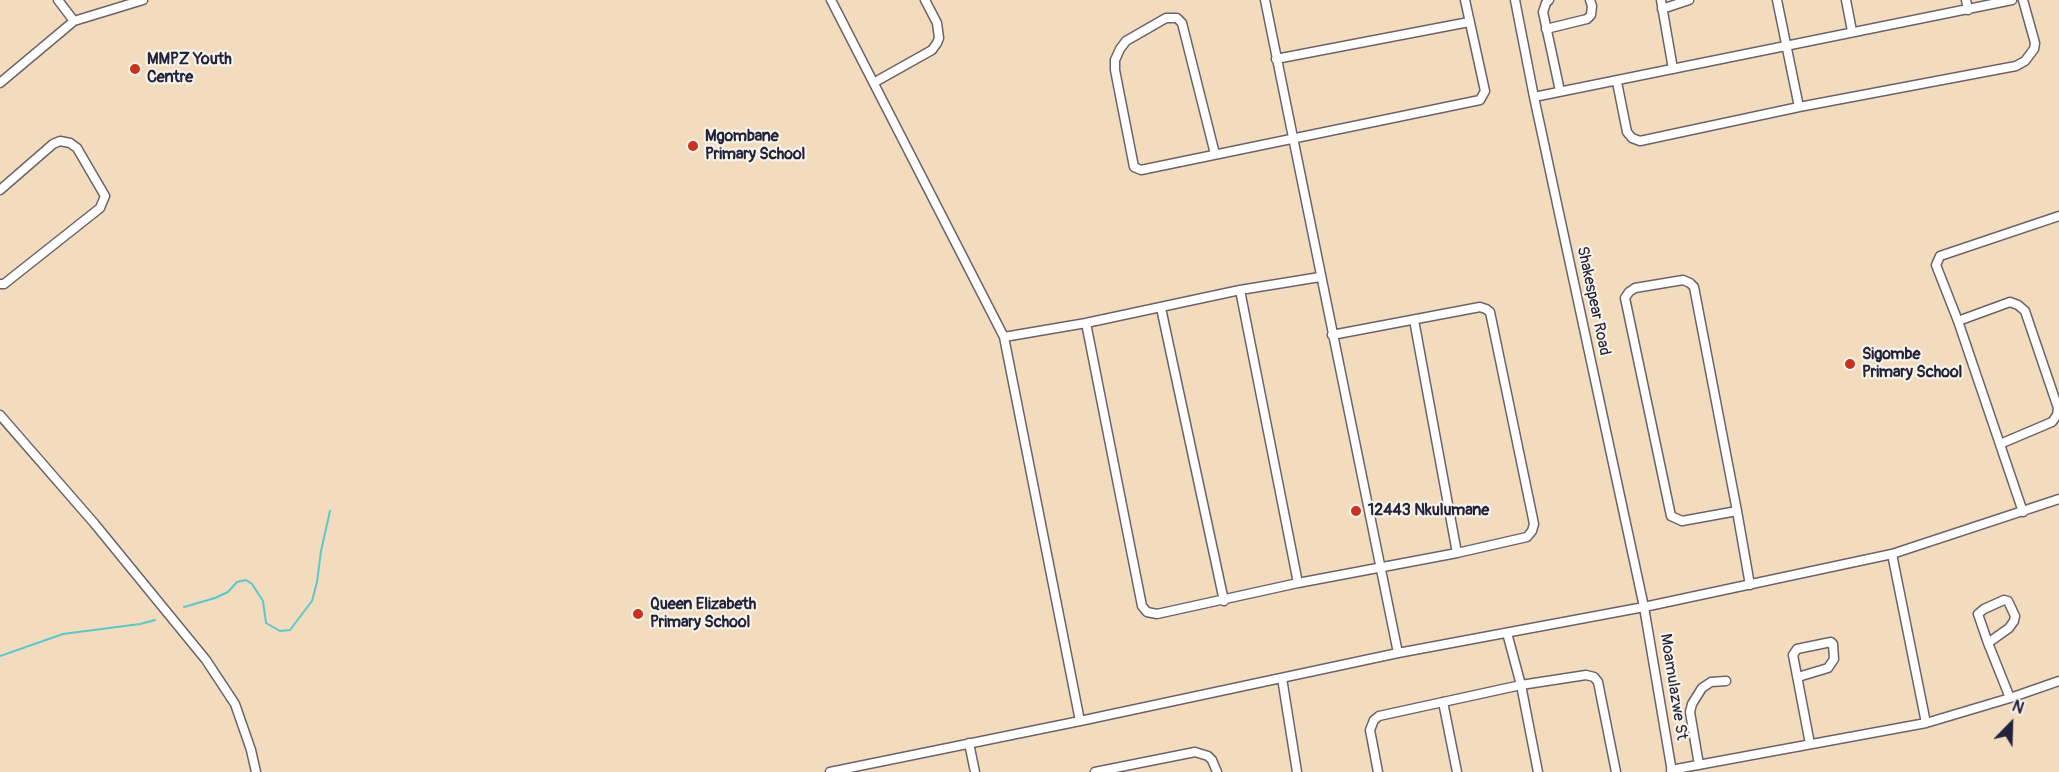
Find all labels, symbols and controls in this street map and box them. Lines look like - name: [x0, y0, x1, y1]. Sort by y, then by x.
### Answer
- place label: MMPZ Youth Centre: [147, 50, 232, 88]
- marker: MMPZ Youth Centre: [128, 62, 142, 76]
- place label: Mgombane Primary School: [705, 127, 805, 165]
- marker: Mgombane Primary School: [686, 139, 700, 153]
- street label: Shakespear Road: [1572, 245, 1614, 357]
- place label: Sigombe Primary School: [1862, 345, 1962, 383]
- marker: Sigombe Primary School: [1843, 357, 1857, 371]
- place label: 12443 Nkulumane: [1368, 501, 1489, 521]
- marker: 12443 Nkulumane: [1349, 504, 1363, 518]
- place label: Queen Elizabeth Primary School: [650, 595, 756, 633]
- marker: Queen Elizabeth Primary School: [631, 607, 645, 621]
- street label: Moamulazwe St: [1655, 632, 1691, 742]
- north arrow: [1981, 694, 2041, 754]
- text: N: [2009, 696, 2027, 719]

